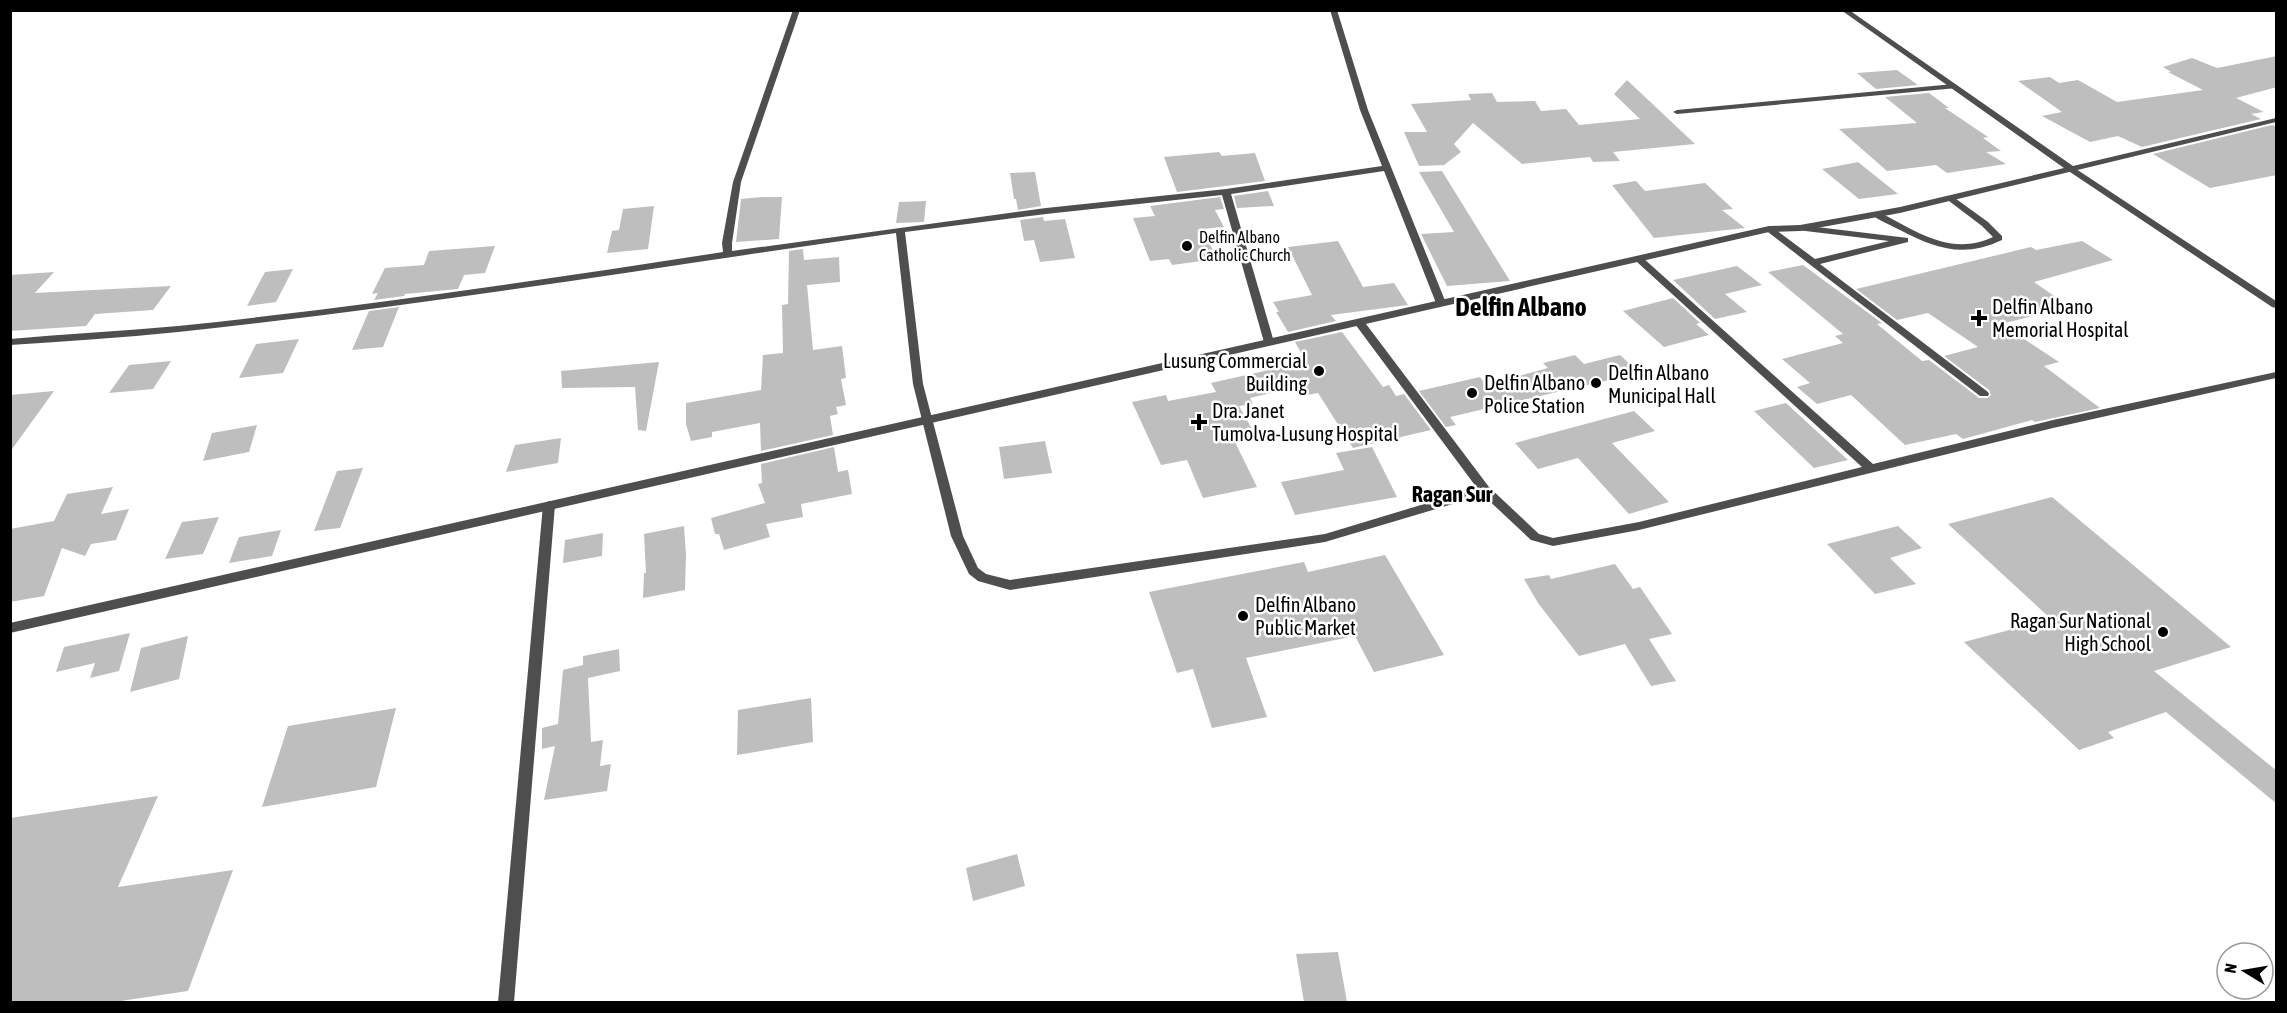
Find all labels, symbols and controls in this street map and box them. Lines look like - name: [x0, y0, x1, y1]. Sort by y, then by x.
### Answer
- place label: Delfin Albano Catholic Church: [1199, 228, 1291, 264]
- marker: Delfin Albano Catholic Church: [1180, 239, 1194, 253]
- district label: Delfin Albano: [1455, 292, 1587, 322]
- place label: Delfin Albano Memorial Hospital: [1992, 295, 2129, 341]
- marker: Delfin Albano Memorial Hospital: [1970, 309, 1988, 327]
- place label: Lusung Commercial Building: [1163, 349, 1308, 395]
- place label: Delfin Albano Municipal Hall: [1608, 361, 1716, 407]
- marker: Lusung Commercial Building: [1312, 364, 1326, 378]
- place label: Delfin Albano Police Station: [1484, 371, 1585, 417]
- marker: Delfin Albano Municipal Hall: [1589, 376, 1603, 390]
- marker: Delfin Albano Police Station: [1465, 386, 1479, 400]
- place label: Dra. Janet Tumolva-Lusung Hospital: [1212, 399, 1399, 445]
- marker: Dra. Janet Tumolva-Lusung Hospital: [1190, 413, 1208, 431]
- district label: Ragan Sur: [1412, 481, 1493, 507]
- place label: Delfin Albano Public Market: [1255, 593, 1356, 639]
- marker: Delfin Albano Public Market: [1236, 609, 1250, 623]
- place label: Ragan Sur National High School: [2010, 609, 2152, 655]
- marker: Ragan Sur National High School: [2156, 625, 2170, 639]
- north arrow: [2215, 941, 2275, 1001]
- text: N: [2221, 962, 2240, 974]

